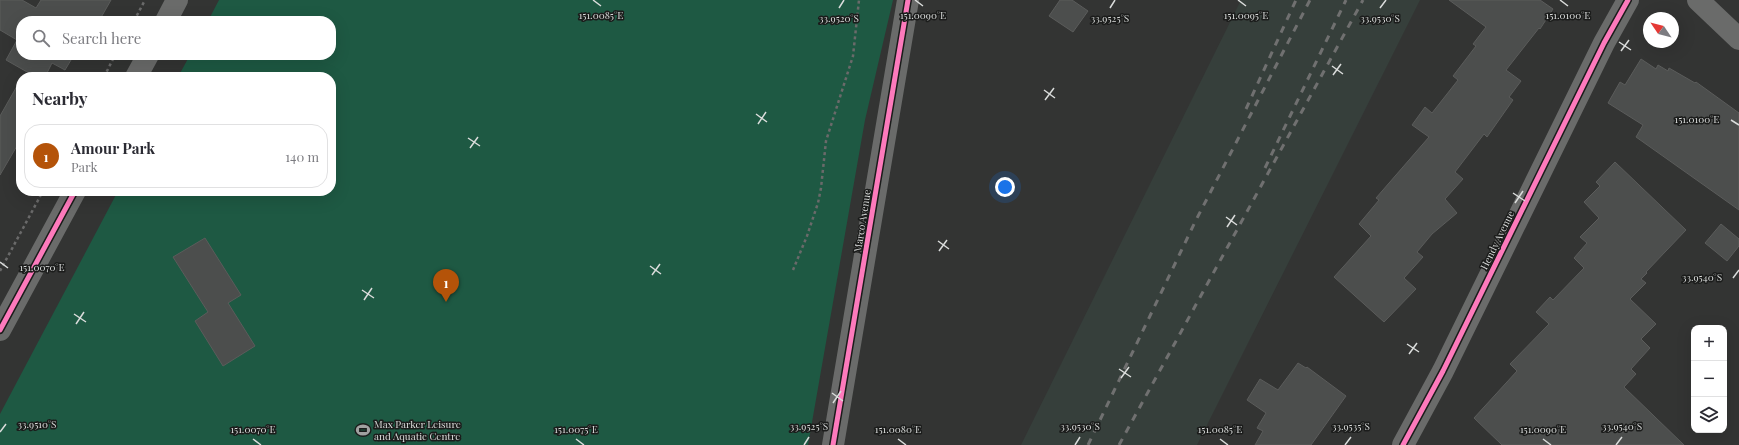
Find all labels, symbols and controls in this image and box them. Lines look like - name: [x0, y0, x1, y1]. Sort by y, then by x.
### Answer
- text: 151.0085°E: [579, 8, 623, 22]
- text: 151.0090°E: [900, 8, 946, 22]
- text: 151.0095°E: [1224, 8, 1268, 22]
- text: 151.0100°E: [1546, 8, 1590, 22]
- text: 33.9520°S: [819, 11, 859, 25]
- text: 33.9525°S: [1091, 11, 1129, 25]
- text: 33.9530°S: [1360, 11, 1400, 25]
- north arrow: [1643, 12, 1679, 48]
- search box: [16, 16, 336, 60]
- icon: search: [30, 27, 52, 49]
- text: Search here: [62, 28, 141, 48]
- text: Nearby: [32, 87, 87, 109]
- text: 151.0100°E: [1675, 112, 1719, 126]
- text: Amour Park: [71, 138, 155, 158]
- text: 1: [44, 148, 48, 165]
- text: 140 m: [285, 148, 319, 165]
- text: Park: [71, 158, 98, 175]
- your location: [995, 177, 1015, 197]
- street label: Marco Avenue: [850, 189, 874, 253]
- street label: Hendy Avenue: [1477, 208, 1517, 272]
- text: 151.0070°E: [19, 260, 65, 274]
- pin: 1: [433, 269, 459, 302]
- text: 33.9540°S: [1682, 270, 1722, 284]
- map controls: [1691, 325, 1727, 433]
- button: +: [1691, 325, 1727, 361]
- button: −: [1691, 361, 1727, 397]
- button: layers: [1691, 397, 1727, 433]
- text: 33.9510°S: [18, 417, 56, 431]
- place label: Max Parker Leisure and Aquatic Centre: [374, 417, 461, 443]
- text: 33.9525°S: [790, 419, 828, 433]
- text: 33.9530°S: [1060, 419, 1100, 433]
- text: 33.9535°S: [1332, 419, 1370, 433]
- text: 33.9540°S: [1602, 419, 1642, 433]
- text: 151.0070°E: [230, 422, 276, 436]
- sports icon: Max Parker Leisure and Aquatic Centre: [355, 422, 371, 438]
- text: 151.0075°E: [554, 422, 598, 436]
- text: 151.0080°E: [875, 422, 921, 436]
- text: 151.0085°E: [1198, 422, 1242, 436]
- text: 151.0090°E: [1520, 422, 1566, 436]

